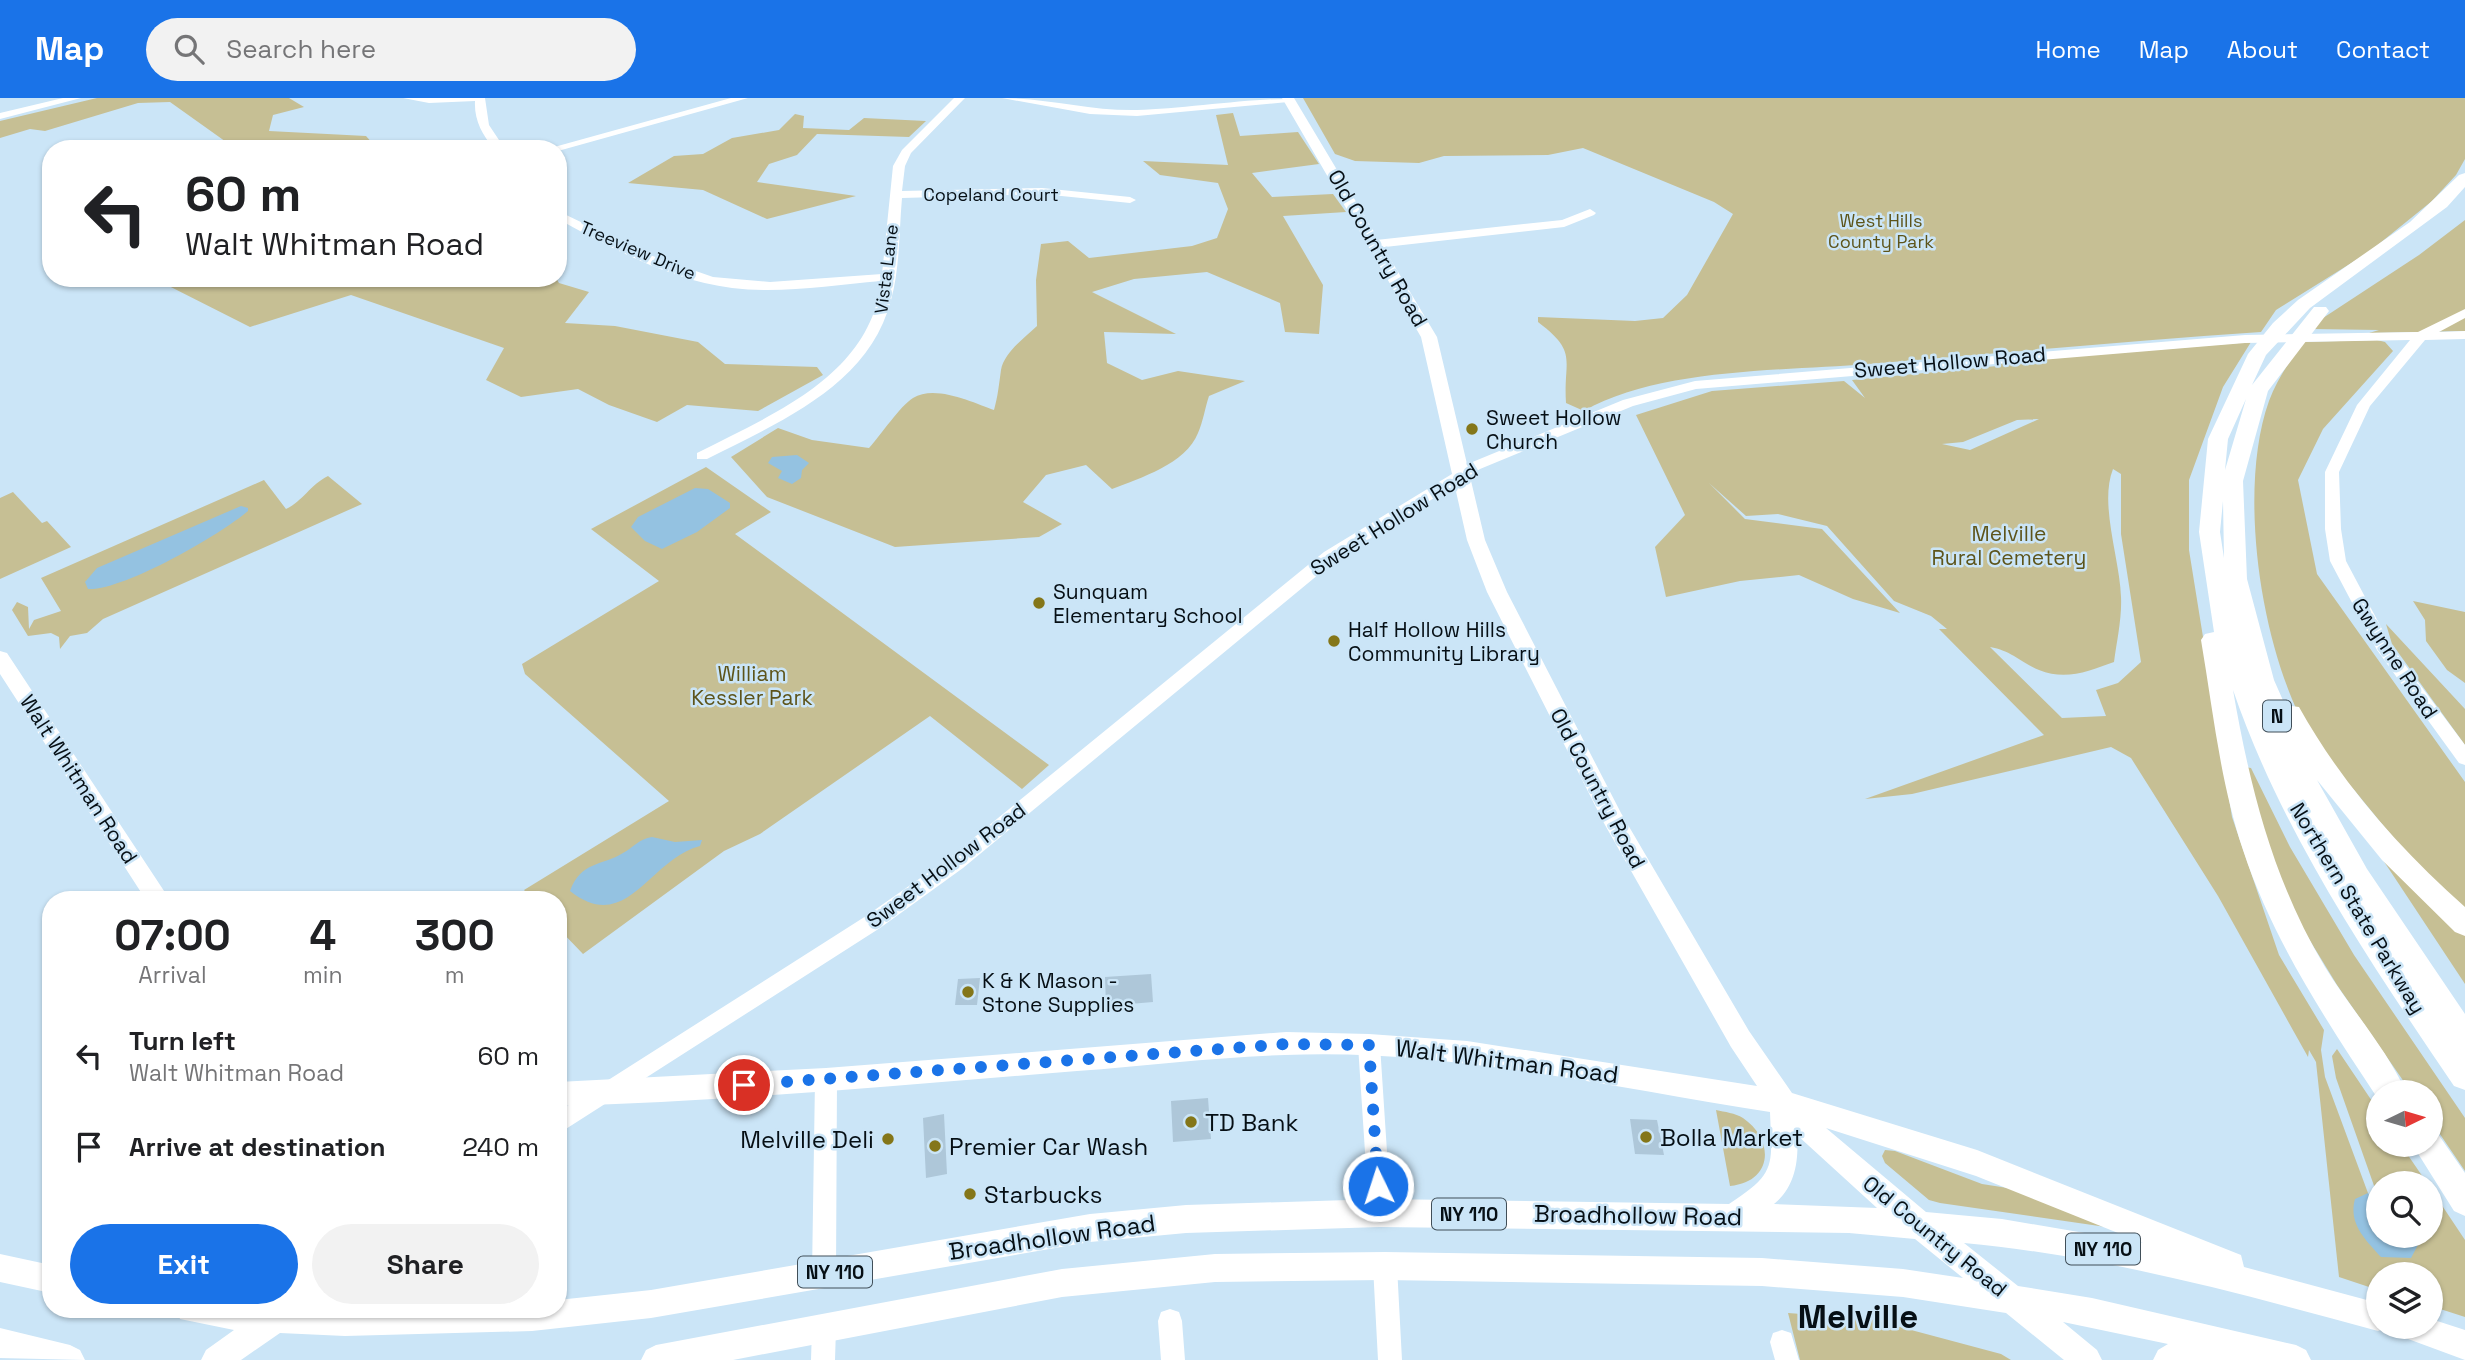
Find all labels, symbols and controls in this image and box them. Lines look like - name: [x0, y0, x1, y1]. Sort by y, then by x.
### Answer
- search box: [146, 18, 636, 81]
- text: Map: [35, 28, 104, 70]
- icon: search: [170, 30, 208, 68]
- text: Search here: [226, 32, 376, 66]
- text: Home: [2035, 34, 2101, 65]
- text: Map: [2139, 34, 2189, 65]
- text: About: [2227, 34, 2298, 65]
- text: Contact: [2336, 34, 2430, 65]
- text: 60 m: [185, 163, 301, 225]
- street label: Old Country Road: [1322, 164, 1434, 332]
- icon: left: [70, 168, 161, 259]
- street label: Copeland Court: [923, 183, 1059, 206]
- park label: West Hills County Park: [1828, 209, 1934, 253]
- street label: Treeview Drive: [577, 215, 699, 285]
- street label: Vista Lane: [869, 223, 903, 315]
- text: Walt Whitman Road: [185, 224, 484, 264]
- street label: Sweet Hollow Road: [1853, 340, 2047, 384]
- place label: Sweet Hollow Church: [1486, 404, 1622, 455]
- marker: Sweet Hollow Church: [1464, 421, 1480, 437]
- street label: Sweet Hollow Road: [1305, 457, 1483, 581]
- park label: Melville Rural Cemetery: [1932, 520, 2086, 571]
- place label: Sunquam Elementary School: [1053, 578, 1243, 629]
- street label: Gwynne Road: [2346, 593, 2444, 723]
- marker: Sunquam Elementary School: [1031, 595, 1047, 611]
- place label: Half Hollow Hills Community Library: [1348, 616, 1540, 667]
- marker: Half Hollow Hills Community Library: [1326, 633, 1342, 649]
- park label: William Kessler Park: [691, 660, 813, 711]
- street label: Walt Whitman Road: [14, 689, 144, 869]
- road number: N: [2263, 701, 2291, 732]
- street label: Old Country Road: [1544, 703, 1652, 873]
- street label: Sweet Hollow Road: [861, 796, 1031, 934]
- street label: Northern State Parkway: [2284, 797, 2432, 1019]
- text: 07:00: [114, 909, 231, 962]
- text: 4: [309, 909, 336, 962]
- text: 300: [415, 909, 495, 962]
- text: Arrival: [138, 960, 207, 990]
- text: min: [303, 960, 343, 990]
- text: m: [445, 960, 465, 990]
- place label: K & K Mason - Stone Supplies: [982, 967, 1134, 1018]
- marker: K & K Mason - Stone Supplies: [960, 984, 976, 1000]
- text: Turn left: [129, 1024, 236, 1058]
- street label: Walt Whitman Road: [1394, 1032, 1620, 1090]
- icon: left: [70, 1037, 108, 1075]
- text: 60 m: [477, 1039, 539, 1073]
- pin: [714, 1055, 774, 1115]
- text: Walt Whitman Road: [129, 1058, 344, 1088]
- icon: arrive: [725, 1066, 763, 1104]
- north arrow: [2366, 1080, 2443, 1157]
- map controls: [2366, 1080, 2443, 1339]
- place label: TD Bank: [1205, 1107, 1299, 1138]
- marker: TD Bank: [1183, 1114, 1199, 1130]
- place label: Bolla Market: [1660, 1122, 1803, 1153]
- place label: Melville Deli: [740, 1124, 874, 1155]
- icon: arrive: [70, 1128, 108, 1166]
- marker: Bolla Market: [1638, 1129, 1654, 1145]
- text: Arrive at destination: [129, 1130, 386, 1164]
- text: 240 m: [462, 1130, 539, 1164]
- marker: Melville Deli: [880, 1131, 896, 1147]
- place label: Premier Car Wash: [949, 1131, 1148, 1162]
- marker: Premier Car Wash: [927, 1138, 943, 1154]
- position arrow: [1341, 1149, 1415, 1223]
- street label: Old Country Road: [1858, 1170, 2012, 1302]
- button: search: [2366, 1171, 2443, 1248]
- place label: Starbucks: [984, 1179, 1102, 1210]
- marker: Starbucks: [962, 1186, 978, 1202]
- road number: NY 110: [1432, 1198, 1506, 1230]
- street label: Broadhollow Road: [1534, 1198, 1742, 1232]
- street label: Broadhollow Road: [947, 1207, 1157, 1267]
- button: Exit: [70, 1224, 298, 1304]
- button: Share: [312, 1224, 539, 1304]
- road number: NY 110: [2066, 1233, 2140, 1264]
- road number: NY 110: [798, 1256, 872, 1288]
- button: layers: [2366, 1262, 2443, 1339]
- district label: Melville: [1798, 1296, 1918, 1338]

